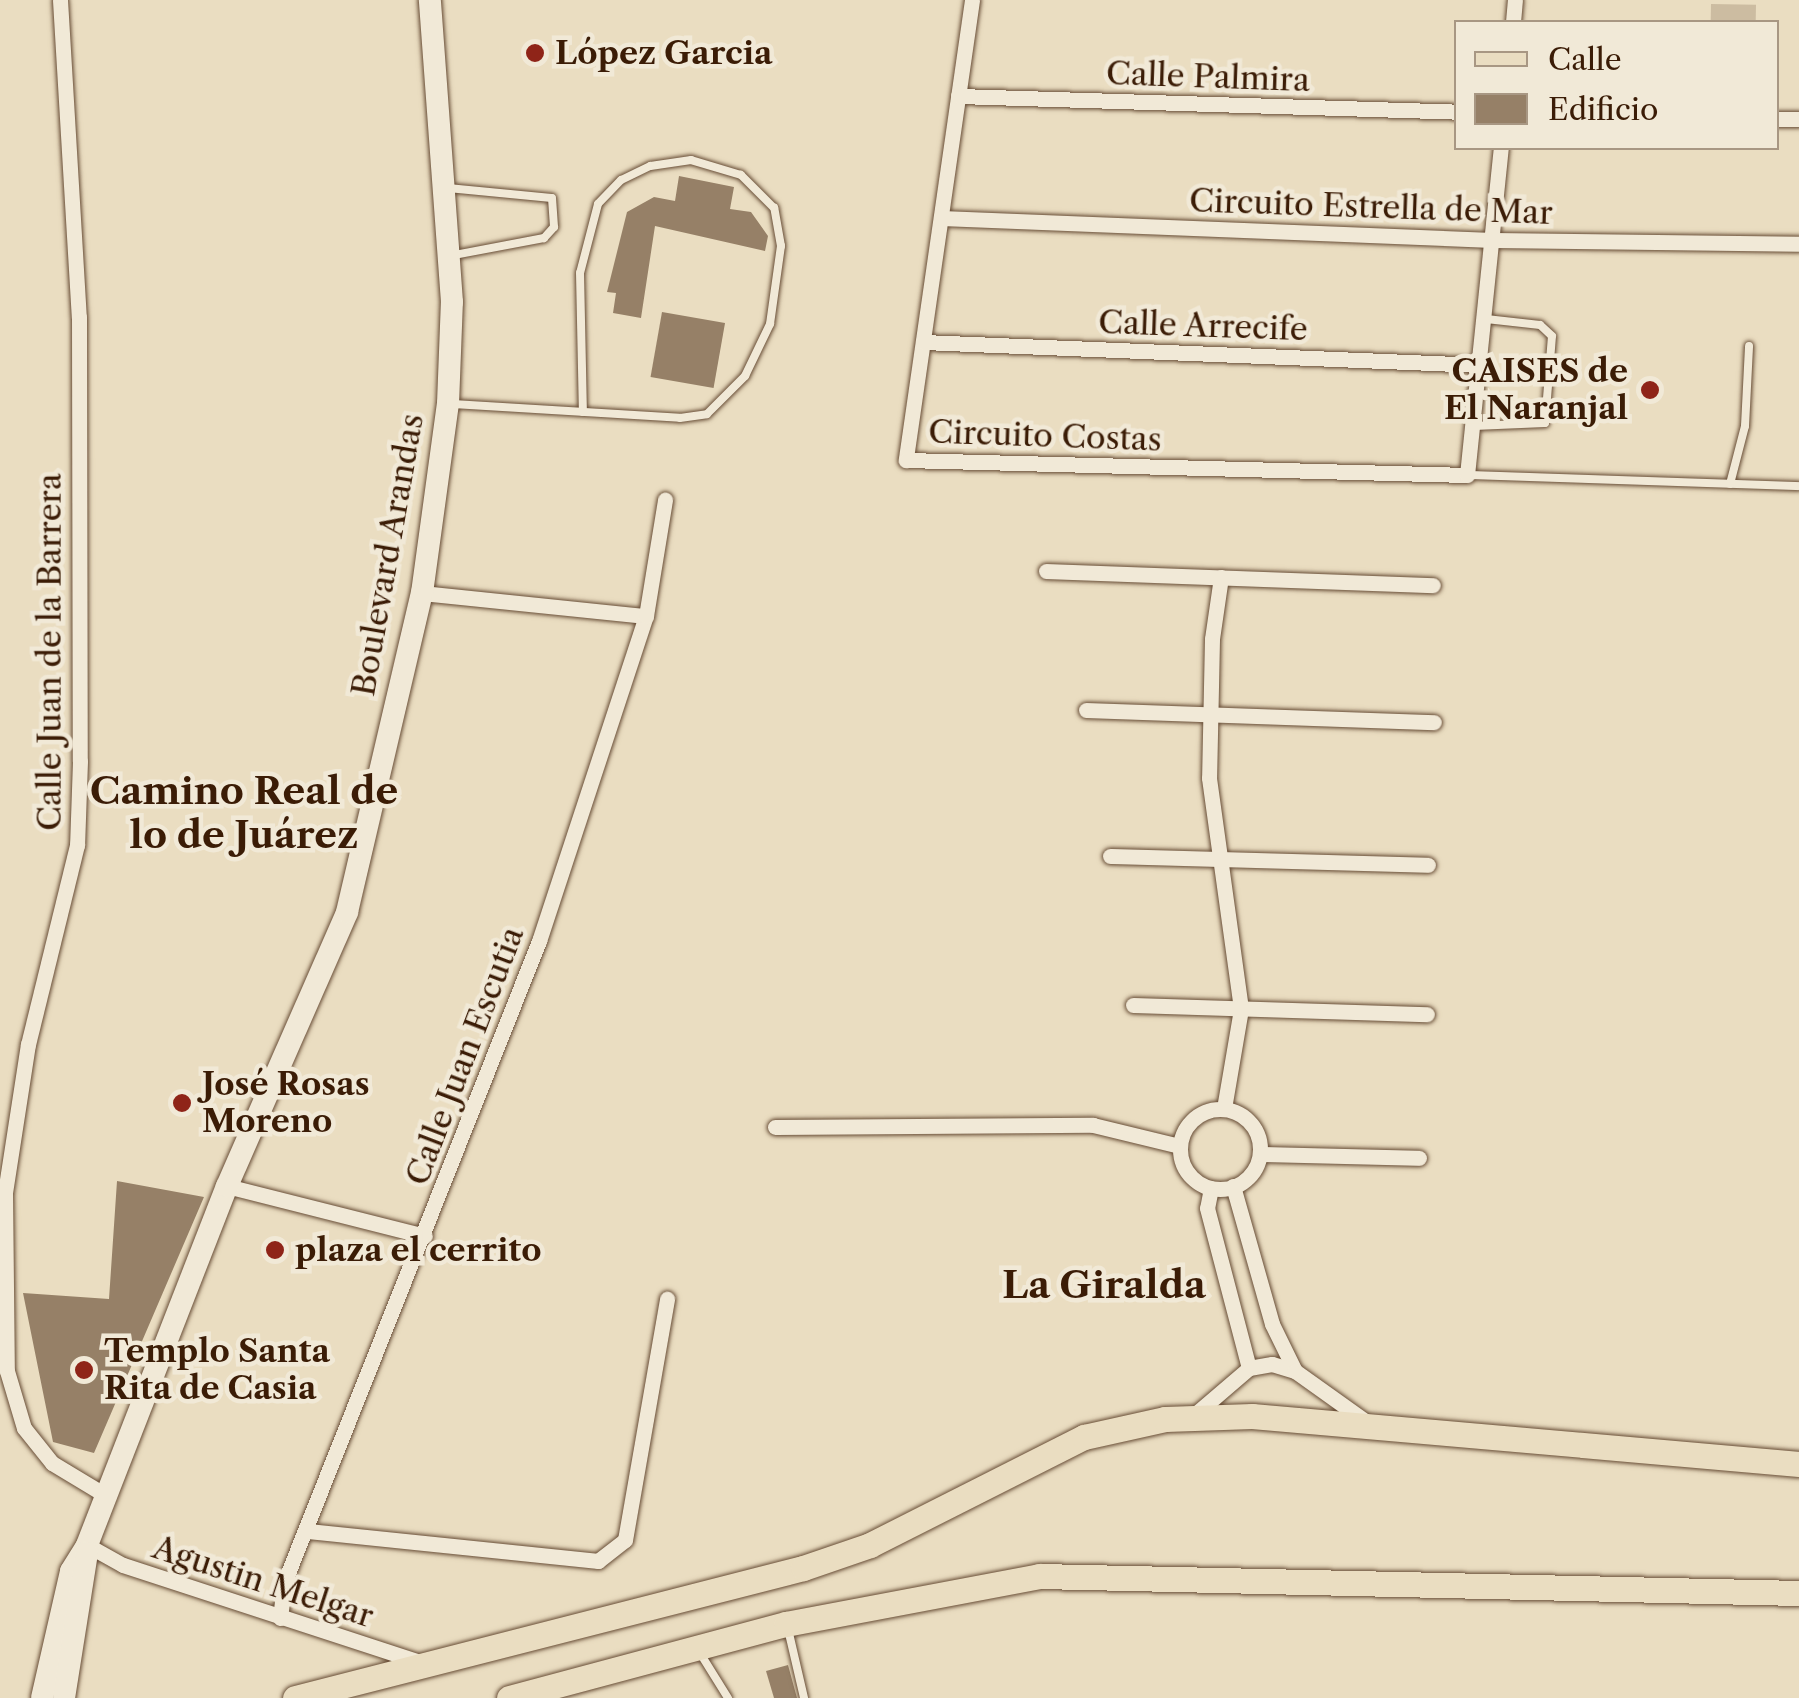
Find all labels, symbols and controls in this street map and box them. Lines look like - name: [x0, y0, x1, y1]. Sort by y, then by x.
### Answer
- legend: [1454, 20, 1779, 150]
- place label: López Garcia: [555, 34, 773, 72]
- text: Calle: [1548, 41, 1622, 78]
- marker: López Garcia: [524, 42, 546, 64]
- street label: Calle Palmira: [1105, 54, 1311, 100]
- text: Edificio: [1548, 91, 1658, 128]
- street label: Circuito Estrella de Mar: [1188, 181, 1554, 233]
- street label: Calle Arrecife: [1097, 303, 1309, 349]
- place label: CAISES de El Naranjal: [1444, 353, 1628, 428]
- marker: CAISES de El Naranjal: [1637, 377, 1663, 403]
- street label: Boulevard Arandas: [344, 410, 432, 700]
- street label: Circuito Costas: [928, 413, 1162, 459]
- street label: Calle Juan de la Barrera: [31, 473, 69, 831]
- district label: Camino Real de lo de Juárez: [90, 768, 398, 858]
- street label: Calle Juan Escutia: [398, 921, 532, 1191]
- place label: José Rosas Moreno: [202, 1066, 370, 1141]
- marker: José Rosas Moreno: [171, 1092, 193, 1114]
- place label: plaza el cerrito: [295, 1231, 542, 1269]
- marker: plaza el cerrito: [264, 1239, 286, 1261]
- district label: La Giralda: [1002, 1262, 1206, 1308]
- place label: Templo Santa Rita de Casia: [104, 1333, 330, 1408]
- marker: Templo Santa Rita de Casia: [73, 1359, 95, 1381]
- street label: Agustin Melgar: [148, 1528, 378, 1636]

